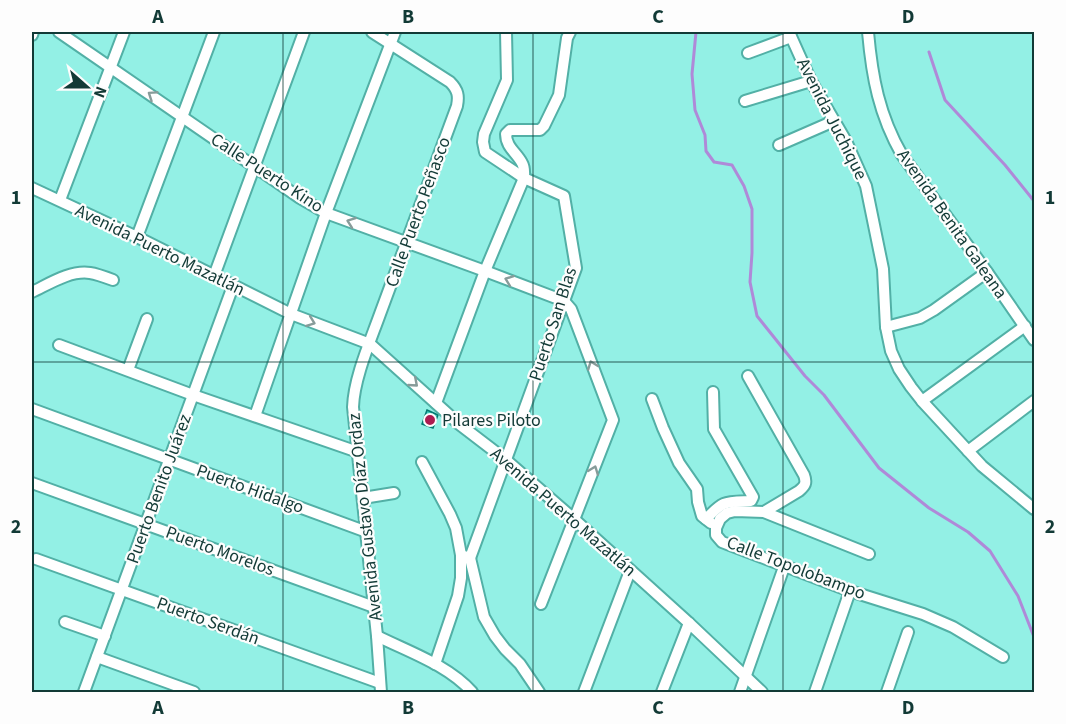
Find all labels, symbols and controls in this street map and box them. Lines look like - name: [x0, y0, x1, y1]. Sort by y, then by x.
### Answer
- text: A: [151, 3, 164, 31]
- text: B: [402, 3, 414, 31]
- text: C: [652, 3, 664, 31]
- text: D: [902, 3, 914, 31]
- street label: Avenida Juchique: [791, 54, 873, 184]
- north arrow: [57, 57, 117, 117]
- text: N: [88, 83, 112, 101]
- one-way arrow: [147, 91, 158, 102]
- street label: Calle Puerto Kino: [206, 127, 328, 219]
- street label: Calle Puerto Peñasco: [379, 133, 457, 291]
- street label: Avenida Benita Galeana: [891, 144, 1013, 304]
- text: 1: [11, 184, 21, 212]
- text: 1: [1045, 184, 1055, 212]
- street label: Avenida Puerto Mazatlán: [71, 198, 249, 302]
- one-way arrow: [346, 216, 357, 229]
- street label: Puerto San Blas: [523, 264, 583, 384]
- one-way arrow: [504, 275, 515, 287]
- one-way arrow: [305, 315, 316, 327]
- one-way arrow: [587, 360, 600, 371]
- one-way arrow: [407, 376, 417, 387]
- place label: Pilares Piloto: [442, 408, 541, 433]
- street label: Puerto Benito Juárez: [120, 410, 198, 567]
- street label: Avenida Gustavo Díaz Ordaz: [342, 411, 388, 622]
- marker: Pilares Piloto: [423, 413, 437, 427]
- street label: Avenida Puerto Mazatlán: [485, 442, 641, 582]
- street label: Puerto Hidalgo: [193, 458, 307, 520]
- one-way arrow: [587, 465, 599, 476]
- text: 2: [11, 513, 21, 541]
- text: 2: [1045, 513, 1055, 541]
- street label: Puerto Morelos: [162, 520, 278, 582]
- street label: Calle Topolobampo: [723, 530, 869, 606]
- street label: Puerto Serdán: [153, 591, 263, 651]
- text: A: [151, 694, 164, 722]
- text: B: [402, 694, 414, 722]
- text: C: [652, 694, 664, 722]
- text: D: [902, 694, 914, 722]

